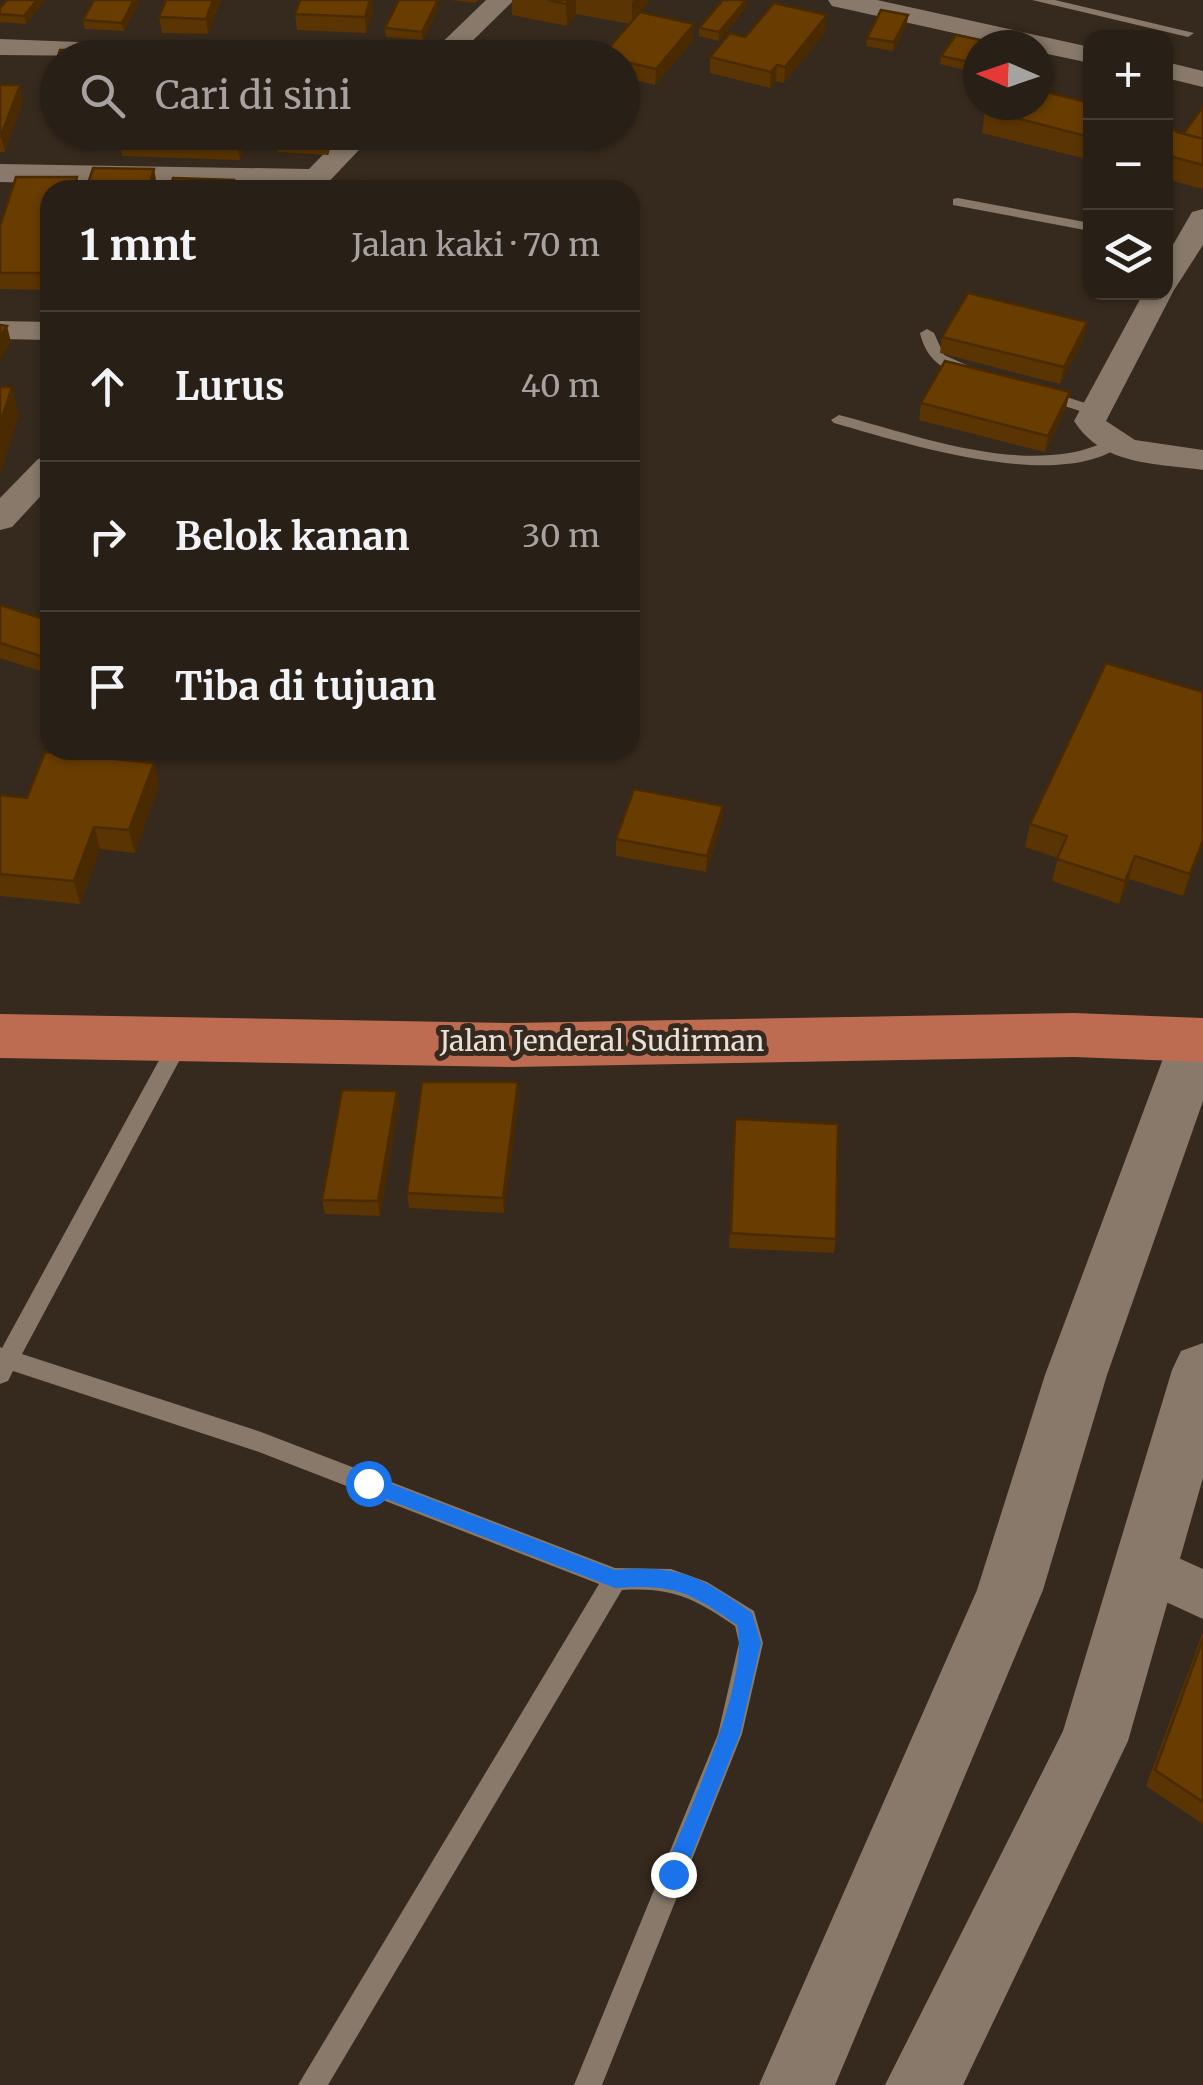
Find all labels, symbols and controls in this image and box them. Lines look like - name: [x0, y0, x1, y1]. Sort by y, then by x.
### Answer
- north arrow: [963, 30, 1053, 120]
- map controls: [1083, 30, 1173, 300]
- button: +: [1083, 30, 1173, 120]
- search box: [40, 40, 640, 150]
- icon: search: [75, 68, 130, 123]
- text: Cari di sini: [155, 72, 351, 119]
- button: −: [1083, 120, 1173, 210]
- button: layers: [1083, 210, 1173, 300]
- text: 1 mnt: [80, 219, 197, 271]
- text: Jalan kaki · 70 m: [351, 225, 600, 265]
- icon: ahead: [80, 359, 135, 414]
- text: Lurus: [175, 363, 285, 410]
- text: 40 m: [521, 366, 600, 406]
- icon: right: [80, 509, 135, 564]
- text: Belok kanan: [175, 513, 410, 560]
- text: 30 m: [522, 516, 600, 556]
- icon: arrive: [80, 659, 135, 714]
- text: Tiba di tujuan: [175, 663, 436, 710]
- street label: Jalan Jenderal Sudirman: [439, 1023, 764, 1059]
- route start: [346, 1461, 392, 1507]
- route end: [651, 1852, 697, 1898]

